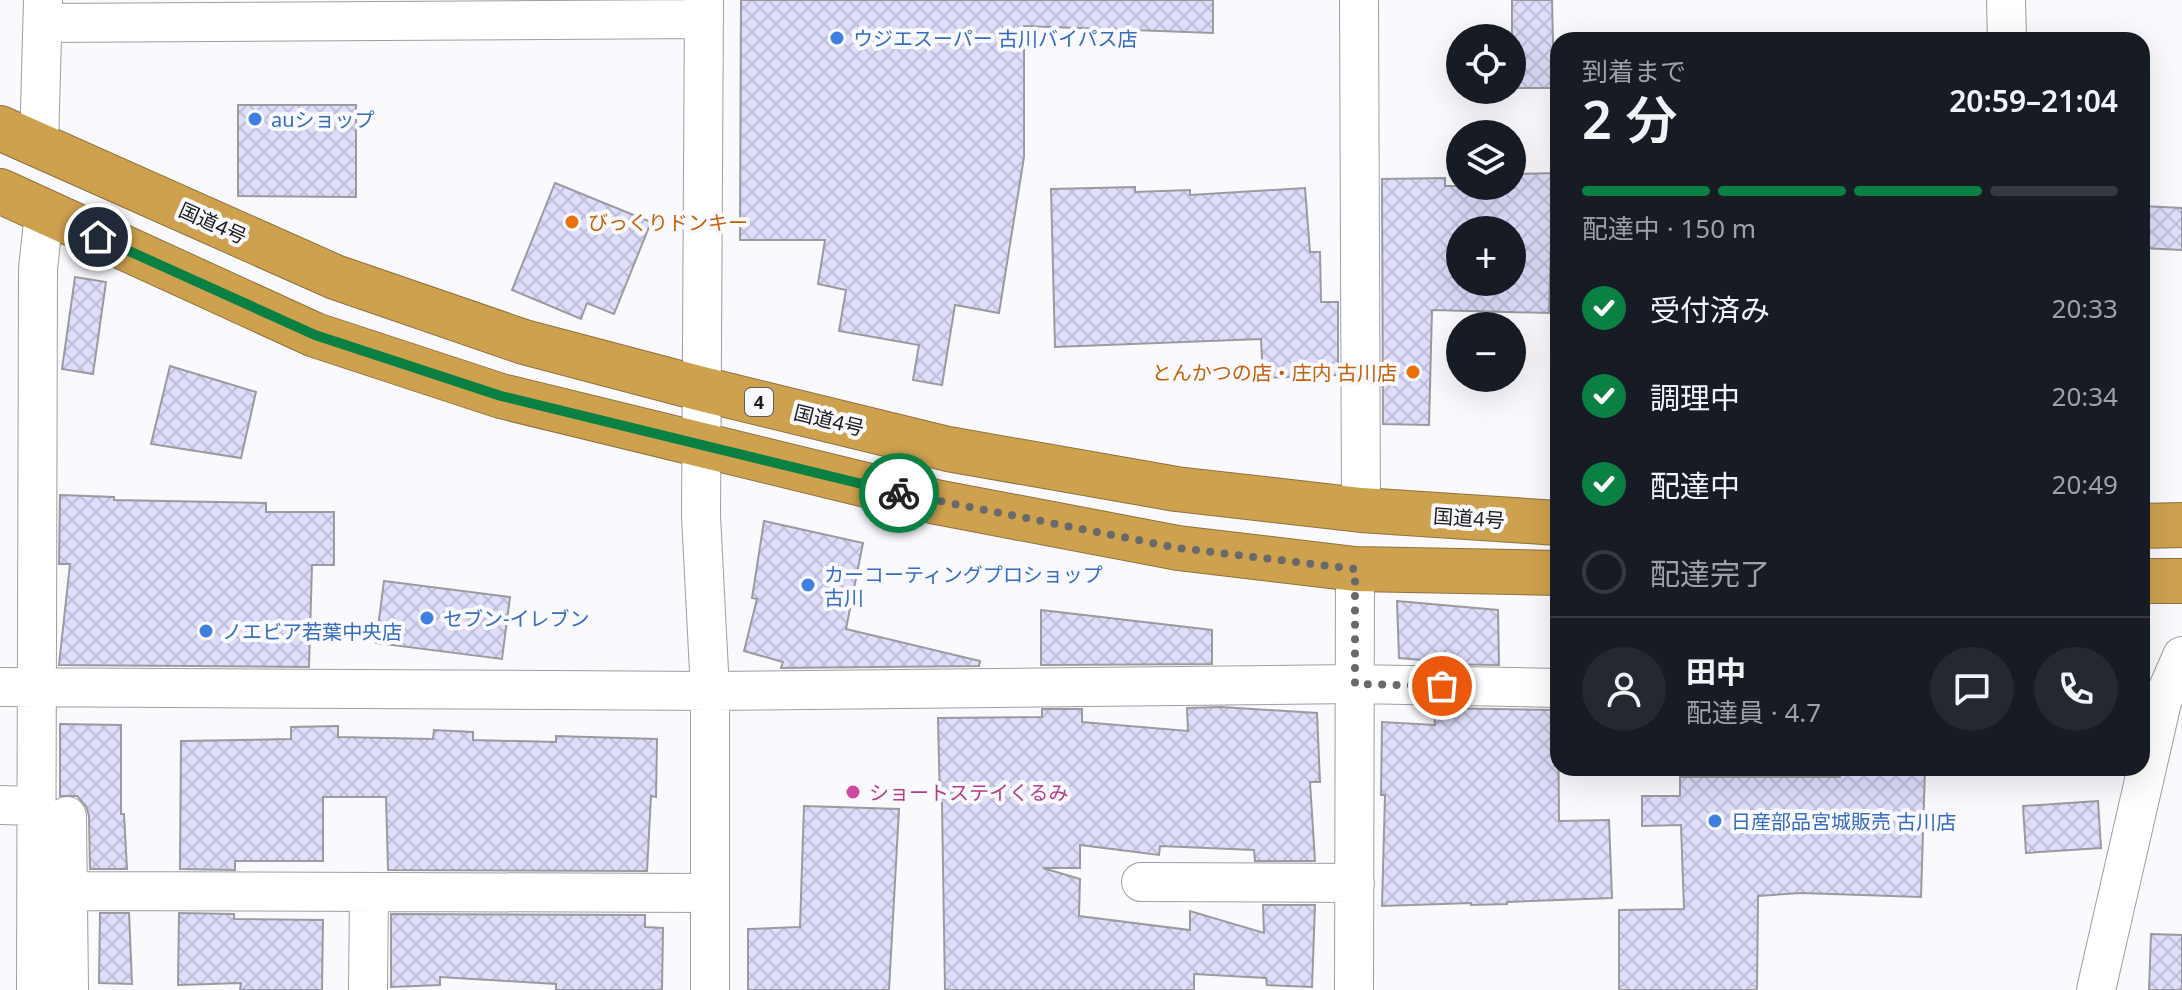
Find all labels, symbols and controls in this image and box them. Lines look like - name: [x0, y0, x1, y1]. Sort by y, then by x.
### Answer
- map controls: [1446, 24, 1526, 392]
- button: locate: [1446, 24, 1526, 104]
- place label: ウジエスーパー 古川バイパス店: [853, 25, 1138, 52]
- marker: ウジエスーパー 古川バイパス店: [828, 29, 846, 47]
- text: 到着まで: [1582, 53, 1686, 89]
- text: 20:59–21:04: [1949, 80, 2118, 121]
- text: 2 分: [1582, 83, 1677, 154]
- place label: auショップ: [271, 106, 375, 133]
- marker: auショップ: [246, 110, 264, 128]
- button: layers: [1446, 120, 1526, 200]
- street label: 国道4号: [175, 196, 251, 250]
- pin: [64, 203, 132, 271]
- place label: びっくりドンキー: [588, 209, 748, 236]
- text: 配達中 · 150 m: [1582, 210, 1756, 246]
- marker: びっくりドンキー: [563, 213, 581, 231]
- icon: home: [76, 215, 120, 259]
- button: +: [1446, 216, 1526, 296]
- icon: check: [1582, 286, 1626, 330]
- text: 受付済み: [1650, 289, 1770, 330]
- text: 20:33: [2052, 290, 2118, 326]
- button: −: [1446, 312, 1526, 392]
- place label: とんかつの店・庄内 古川店: [1152, 359, 1397, 386]
- marker: とんかつの店・庄内 古川店: [1404, 363, 1422, 381]
- icon: check: [1582, 374, 1626, 418]
- text: 調理中: [1650, 377, 1740, 418]
- text: 20:34: [2052, 378, 2118, 414]
- road number: 4: [745, 388, 773, 416]
- street label: 国道4号: [791, 398, 867, 442]
- courier: [859, 453, 939, 533]
- icon: check: [1582, 462, 1626, 506]
- text: 配達中: [1650, 465, 1740, 506]
- text: 20:49: [2052, 466, 2118, 502]
- icon: bike: [877, 471, 921, 515]
- street label: 国道4号: [1432, 502, 1506, 534]
- text: 配達完了: [1650, 553, 1770, 594]
- place label: カーコーティングプロショップ 古川: [824, 561, 1103, 611]
- marker: カーコーティングプロショップ 古川: [799, 576, 817, 594]
- place label: セブン-イレブン: [443, 605, 589, 632]
- marker: セブン-イレブン: [418, 609, 436, 627]
- place label: ノエビア若葉中央店: [222, 618, 402, 645]
- marker: ノエビア若葉中央店: [197, 622, 215, 640]
- button: person: [1582, 647, 1666, 731]
- button: chat: [1930, 647, 2014, 731]
- button: phone: [2034, 647, 2118, 731]
- text: 田中: [1686, 651, 1746, 692]
- pin: [1408, 652, 1476, 720]
- icon: bag: [1420, 664, 1464, 708]
- text: 配達員 · 4.7: [1686, 694, 1821, 730]
- place label: ショートステイくるみ: [869, 779, 1069, 806]
- marker: ショートステイくるみ: [844, 783, 862, 801]
- place label: 日産部品宮城販売 古川店: [1731, 808, 1956, 835]
- marker: 日産部品宮城販売 古川店: [1706, 812, 1724, 830]

